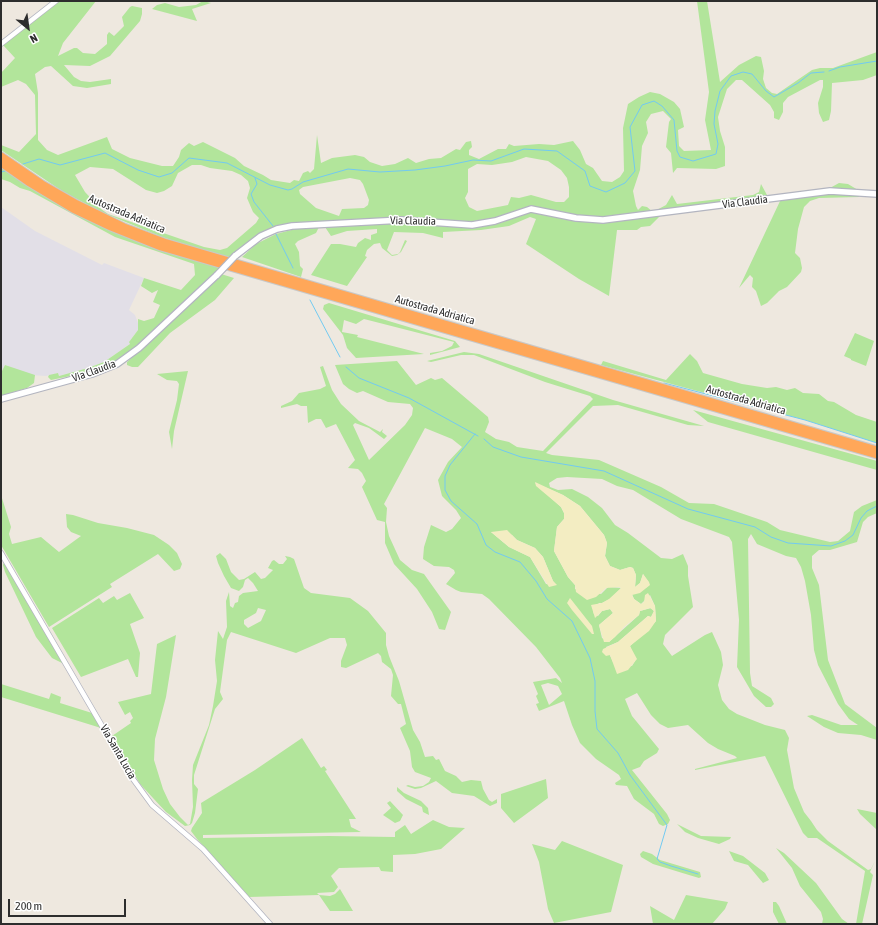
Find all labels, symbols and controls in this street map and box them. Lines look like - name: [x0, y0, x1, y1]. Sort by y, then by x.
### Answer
- north arrow: [8, 8, 48, 48]
- text: N: [28, 32, 40, 45]
- street label: Autostrada Adriatica: [87, 192, 167, 236]
- street label: Via Claudia: [722, 193, 768, 211]
- street label: Via Claudia: [390, 214, 436, 228]
- street label: Autostrada Adriatica: [394, 292, 476, 328]
- street label: Via Claudia: [70, 357, 118, 385]
- street label: Autostrada Adriatica: [705, 382, 787, 418]
- street label: Via Santa Lucia: [97, 722, 139, 782]
- scale bar: [10, 891, 128, 917]
- text: 200 m: [15, 899, 42, 913]

